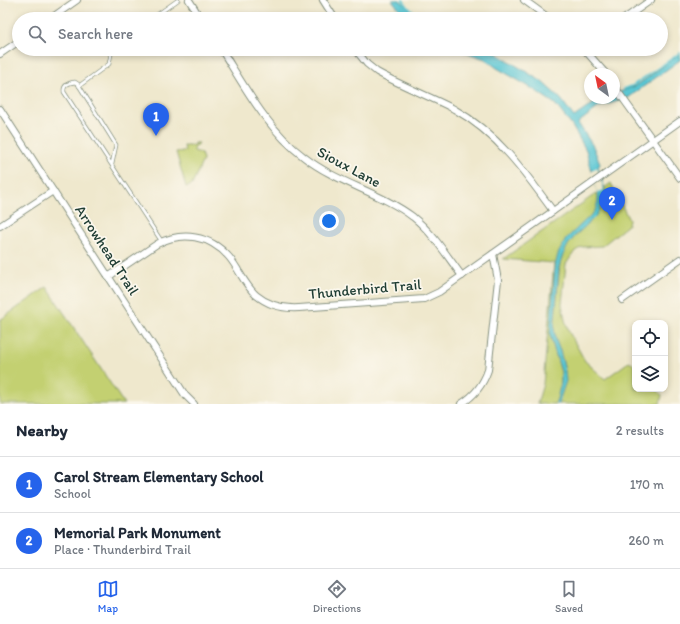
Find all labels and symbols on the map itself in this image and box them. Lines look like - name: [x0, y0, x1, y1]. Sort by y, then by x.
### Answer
- north arrow: [584, 68, 620, 104]
- pin: 1: [143, 103, 169, 136]
- street label: Sioux Lane: [314, 143, 384, 191]
- pin: 2: [599, 187, 625, 220]
- street label: Arrowhead Trail: [71, 202, 143, 299]
- your location: [319, 211, 339, 231]
- street label: Thunderbird Trail: [308, 275, 423, 303]

